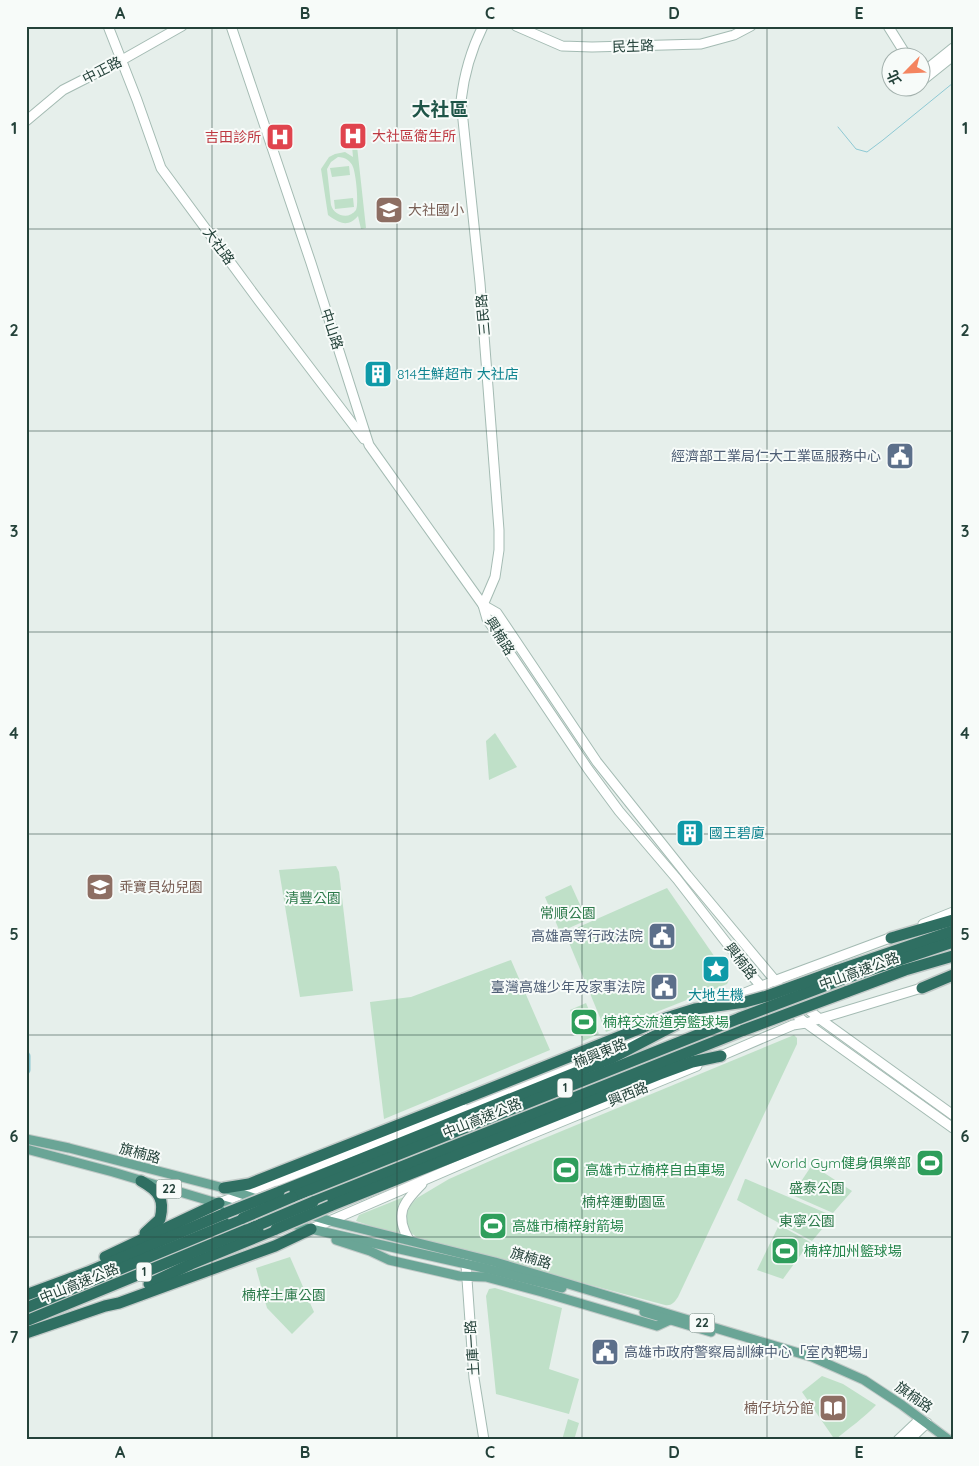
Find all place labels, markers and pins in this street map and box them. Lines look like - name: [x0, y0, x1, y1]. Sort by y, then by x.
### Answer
- hospital icon: 大社區衛生所: [338, 121, 368, 151]
- hospital icon: 吉田診所: [265, 122, 295, 152]
- place label: 大社區衛生所: [372, 127, 456, 145]
- place label: 吉田診所: [205, 128, 261, 146]
- school or university icon: 大社國小: [374, 195, 404, 225]
- place label: 大社國小: [408, 201, 464, 219]
- building icon: 814生鮮超市 大社店: [363, 359, 393, 389]
- place label: 814生鮮超市 大社店: [397, 365, 519, 383]
- public building icon: 經濟部工業局仁大工業區服務中心: [885, 441, 915, 471]
- place label: 經濟部工業局仁大工業區服務中心: [671, 447, 881, 465]
- building icon: 國王碧廈: [675, 818, 705, 848]
- place label: 國王碧廈: [709, 824, 765, 842]
- school or university icon: 乖寶貝幼兒園: [85, 872, 115, 902]
- place label: 乖寶貝幼兒園: [119, 878, 203, 896]
- public building icon: 高雄高等行政法院: [647, 921, 677, 951]
- place label: 高雄高等行政法院: [531, 927, 643, 945]
- place icon: 大地生機: [701, 954, 731, 984]
- public building icon: 臺灣高雄少年及家事法院: [649, 972, 679, 1002]
- place label: 臺灣高雄少年及家事法院: [491, 978, 645, 996]
- place label: 大地生機: [688, 986, 744, 1004]
- sports icon: 楠梓交流道旁籃球場: [569, 1007, 599, 1037]
- place label: 楠梓交流道旁籃球場: [603, 1013, 729, 1031]
- sports icon: World Gym健身俱樂部: [915, 1148, 945, 1178]
- place label: World Gym健身俱樂部: [768, 1154, 911, 1172]
- sports icon: 高雄市立楠梓自由車場: [551, 1155, 581, 1185]
- place label: 高雄市立楠梓自由車場: [585, 1161, 725, 1179]
- sports icon: 高雄市楠梓射箭場: [478, 1211, 508, 1241]
- place label: 高雄市楠梓射箭場: [512, 1217, 624, 1235]
- sports icon: 楠梓加州籃球場: [770, 1236, 800, 1266]
- place label: 楠梓加州籃球場: [804, 1242, 902, 1260]
- public building icon: 高雄市政府警察局訓練中心「室內靶場」: [590, 1337, 620, 1367]
- place label: 高雄市政府警察局訓練中心「室內靶場」: [624, 1343, 876, 1361]
- library icon: 楠仔坑分館: [818, 1393, 848, 1423]
- place label: 楠仔坑分館: [744, 1399, 814, 1417]

